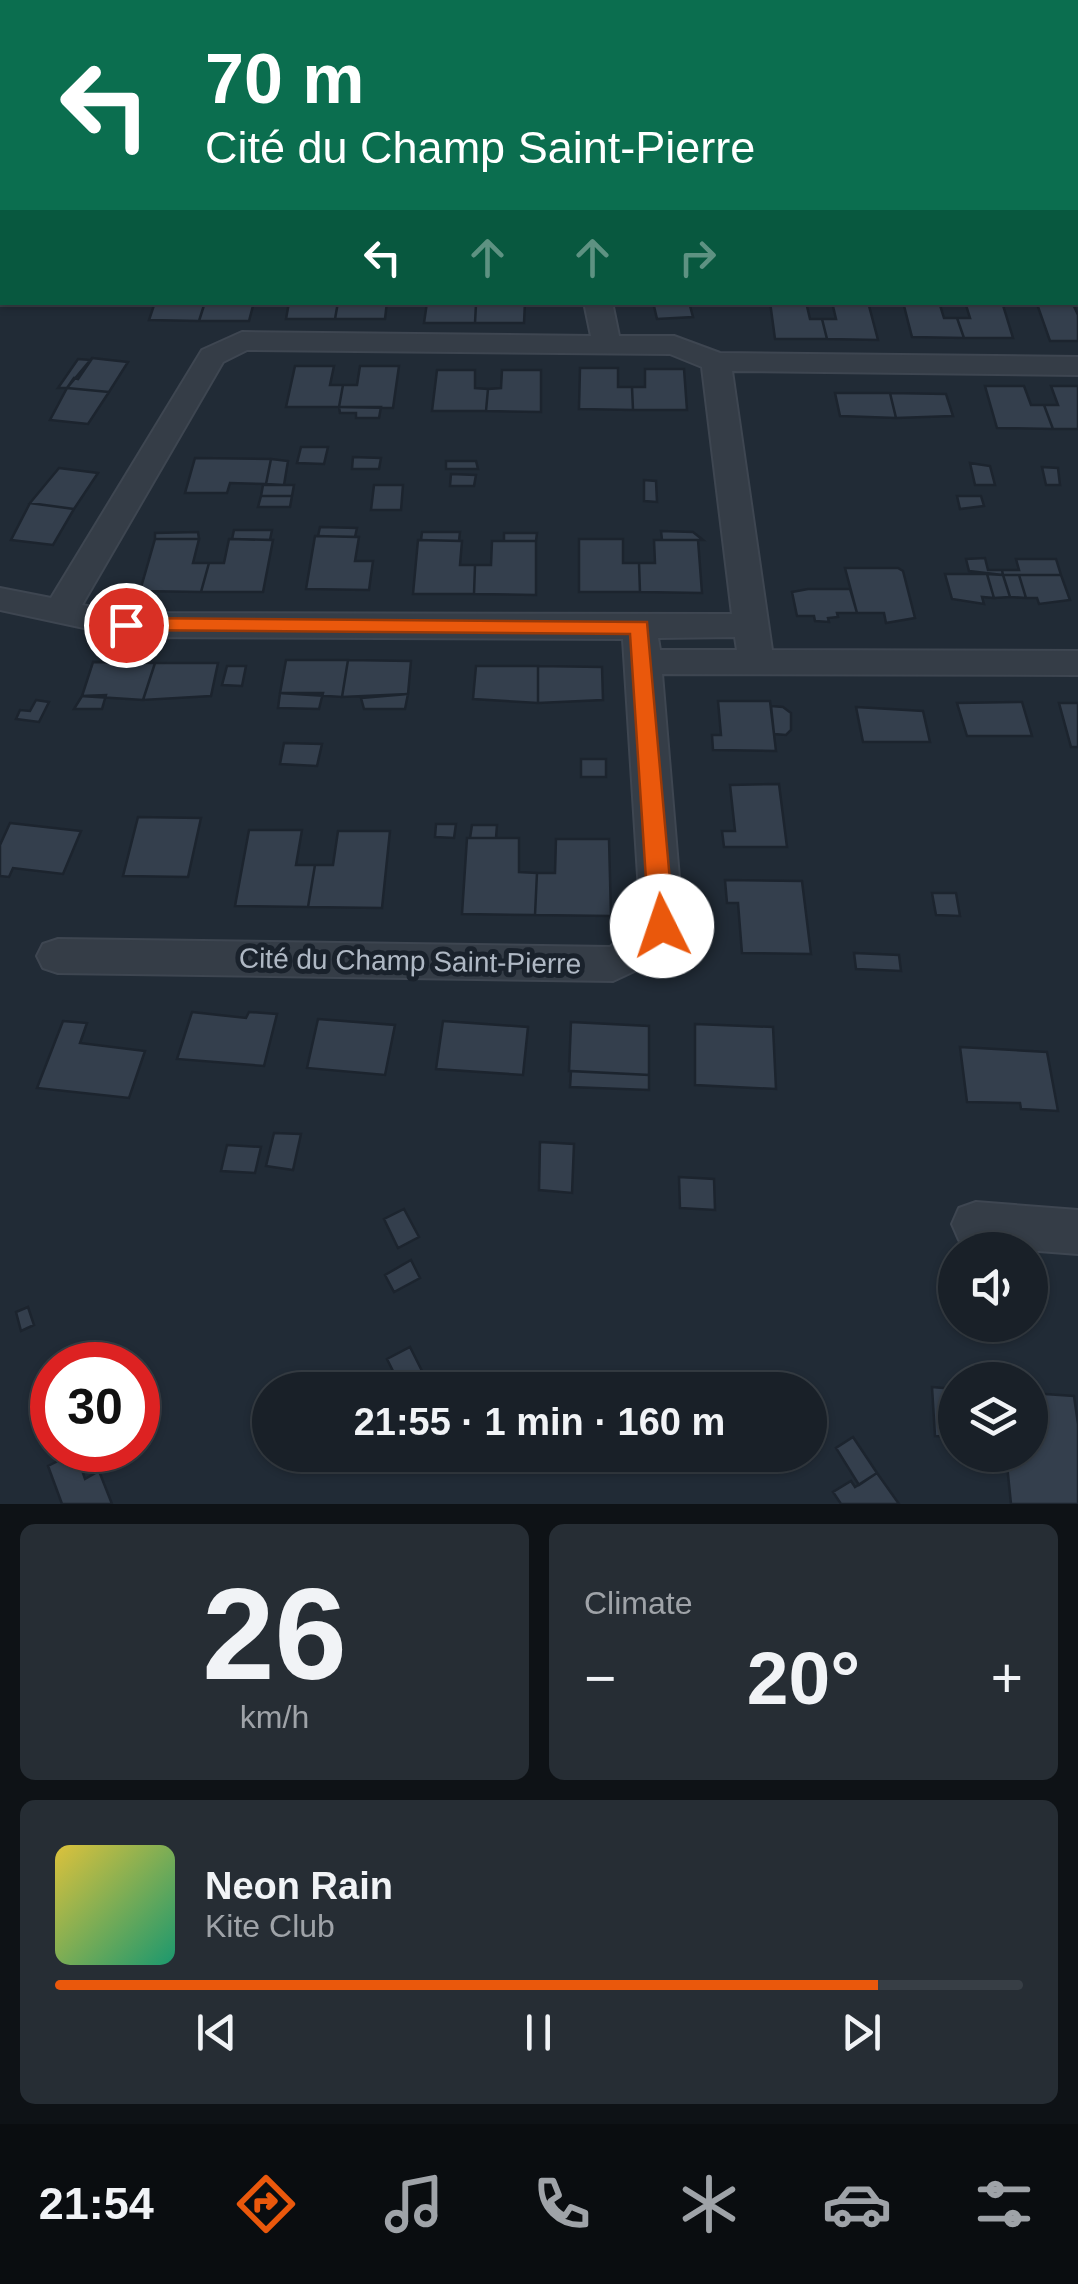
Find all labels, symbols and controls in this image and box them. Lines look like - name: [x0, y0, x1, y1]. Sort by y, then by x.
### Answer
- icon: left: [40, 40, 170, 170]
- text: 70 m: [205, 40, 365, 118]
- text: Cité du Champ Saint-Pierre: [205, 122, 755, 173]
- icon: left: [355, 230, 410, 285]
- icon: ahead: [460, 230, 515, 285]
- icon: ahead: [565, 230, 620, 285]
- icon: right: [670, 230, 725, 285]
- pin: [84, 583, 169, 668]
- icon: arrive: [99, 598, 154, 653]
- position arrow: [610, 874, 714, 978]
- street label: Cité du Champ Saint-Pierre: [239, 943, 581, 979]
- map controls: [938, 1232, 1048, 1472]
- button: sound: [938, 1232, 1048, 1342]
- speed limit sign: 30: [30, 1342, 160, 1472]
- button: layers: [938, 1362, 1048, 1472]
- text: 21:55 · 1 min · 160 m: [354, 1401, 725, 1443]
- text: 26: [202, 1561, 347, 1707]
- text: Climate: [584, 1585, 692, 1621]
- text: 20°: [747, 1636, 860, 1720]
- text: −: [584, 1647, 616, 1709]
- text: +: [991, 1647, 1023, 1709]
- text: km/h: [240, 1699, 309, 1735]
- text: Neon Rain: [205, 1865, 393, 1907]
- text: Kite Club: [205, 1908, 335, 1944]
- icon: previous: [189, 2005, 244, 2060]
- icon: pause: [511, 2005, 566, 2060]
- icon: next: [834, 2005, 889, 2060]
- icon: directions: [231, 2169, 301, 2239]
- icon: music: [379, 2169, 449, 2239]
- icon: phone: [527, 2169, 597, 2239]
- icon: climate: [674, 2169, 744, 2239]
- icon: car: [822, 2169, 892, 2239]
- icon: filters: [969, 2169, 1039, 2239]
- text: 21:54: [39, 2178, 154, 2229]

